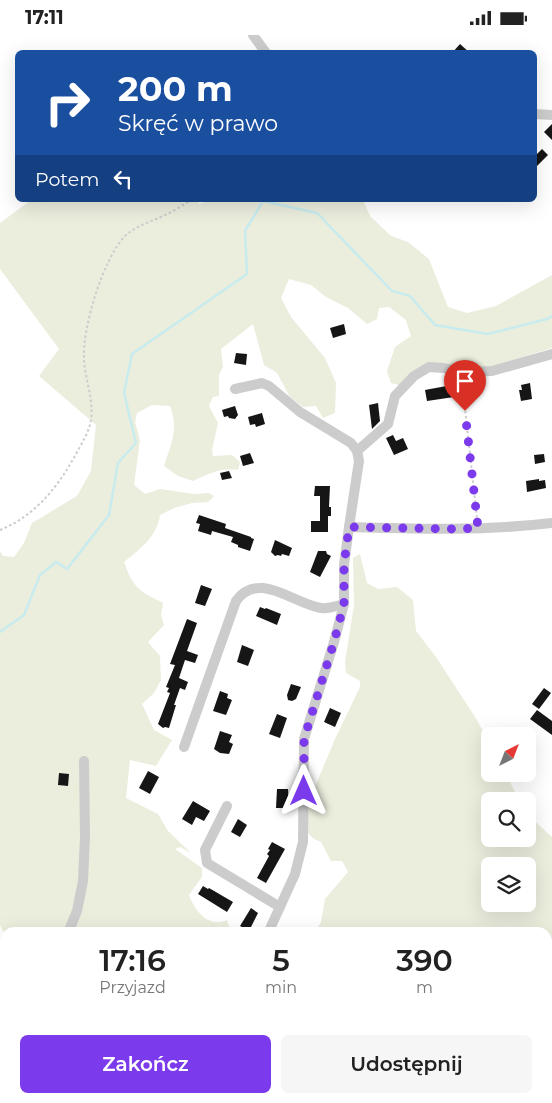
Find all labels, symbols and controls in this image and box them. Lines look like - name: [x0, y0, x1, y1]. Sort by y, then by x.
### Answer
- text: 17:11: [25, 6, 64, 29]
- text: 200 m: [118, 67, 233, 110]
- icon: right: [35, 70, 100, 135]
- text: Skręć w prawo: [118, 110, 278, 137]
- icon: left: [109, 165, 137, 193]
- text: Potem: [35, 168, 99, 191]
- pin: [444, 360, 486, 411]
- icon: arrive: [451, 367, 479, 395]
- north arrow: [481, 727, 536, 783]
- map controls: [481, 727, 536, 912]
- position arrow: [277, 764, 329, 816]
- button: search: [481, 792, 536, 847]
- button: layers: [481, 857, 536, 912]
- text: 17:16: [99, 942, 166, 979]
- text: 5: [272, 942, 290, 979]
- text: 390: [396, 942, 453, 979]
- text: Przyjazd: [99, 978, 166, 997]
- text: min: [265, 978, 297, 997]
- text: m: [416, 978, 433, 997]
- button: Zakończ: [20, 1035, 271, 1093]
- button: Udostępnij: [281, 1035, 532, 1093]

